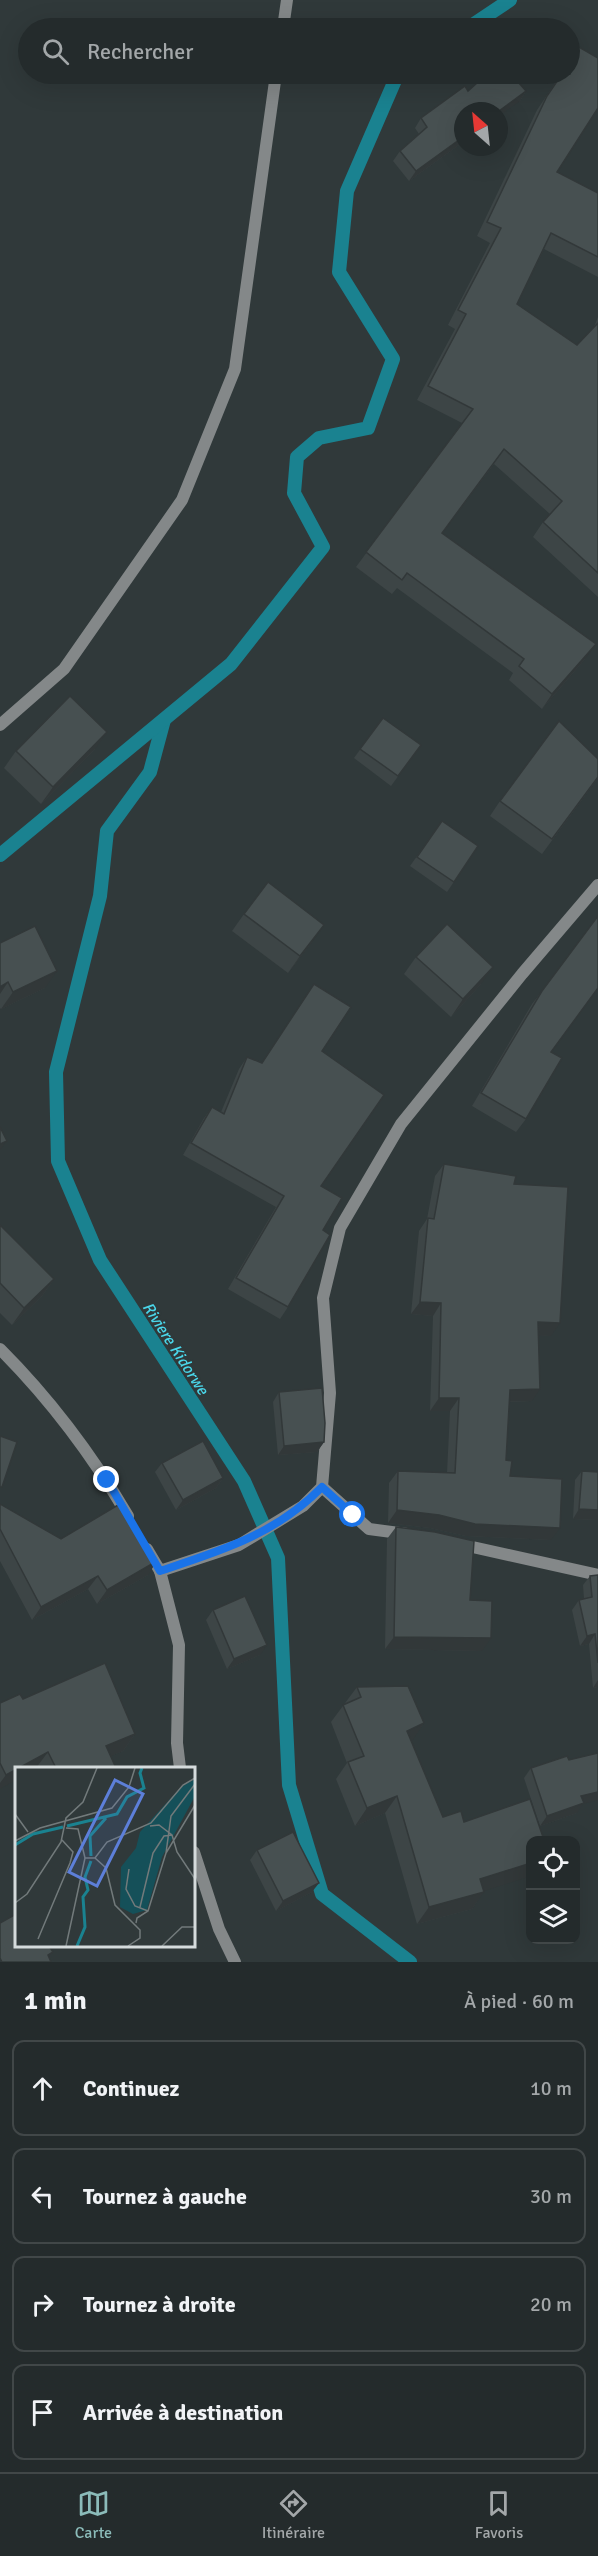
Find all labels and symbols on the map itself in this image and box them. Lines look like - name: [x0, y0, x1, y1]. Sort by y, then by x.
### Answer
- north arrow: [454, 102, 508, 156]
- water label: Riviere Kidorwe: [138, 1298, 213, 1400]
- route end: [93, 1466, 119, 1492]
- route start: [339, 1501, 365, 1527]
- inset map: [15, 1767, 195, 1947]

